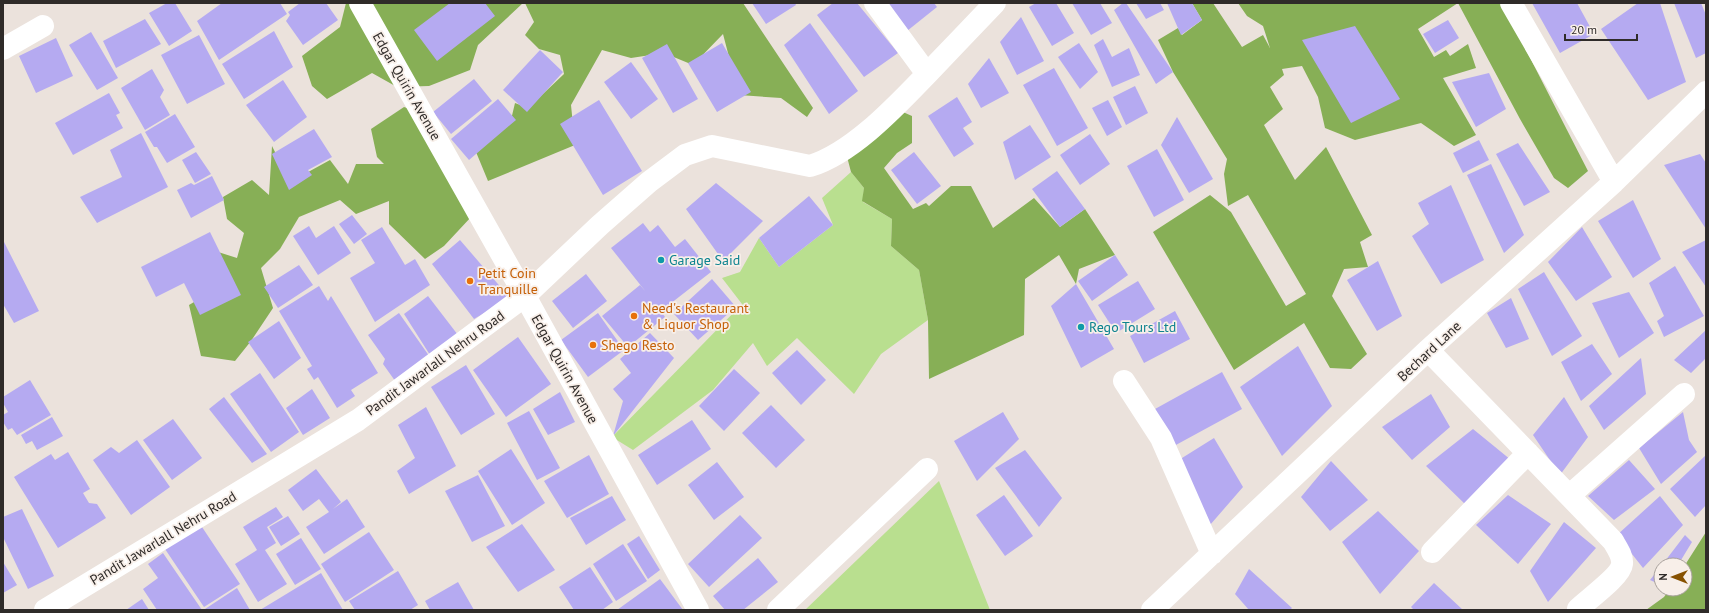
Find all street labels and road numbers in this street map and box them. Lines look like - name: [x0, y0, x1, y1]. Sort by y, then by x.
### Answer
- street label: Edgar Quirin Avenue: [369, 29, 445, 143]
- street label: Pandit Jawarlall Nehru Road: [362, 306, 508, 420]
- street label: Edgar Quirin Avenue: [528, 311, 602, 427]
- street label: Bechard Lane: [1393, 317, 1465, 385]
- street label: Pandit Jawarlall Nehru Road: [87, 487, 239, 589]

